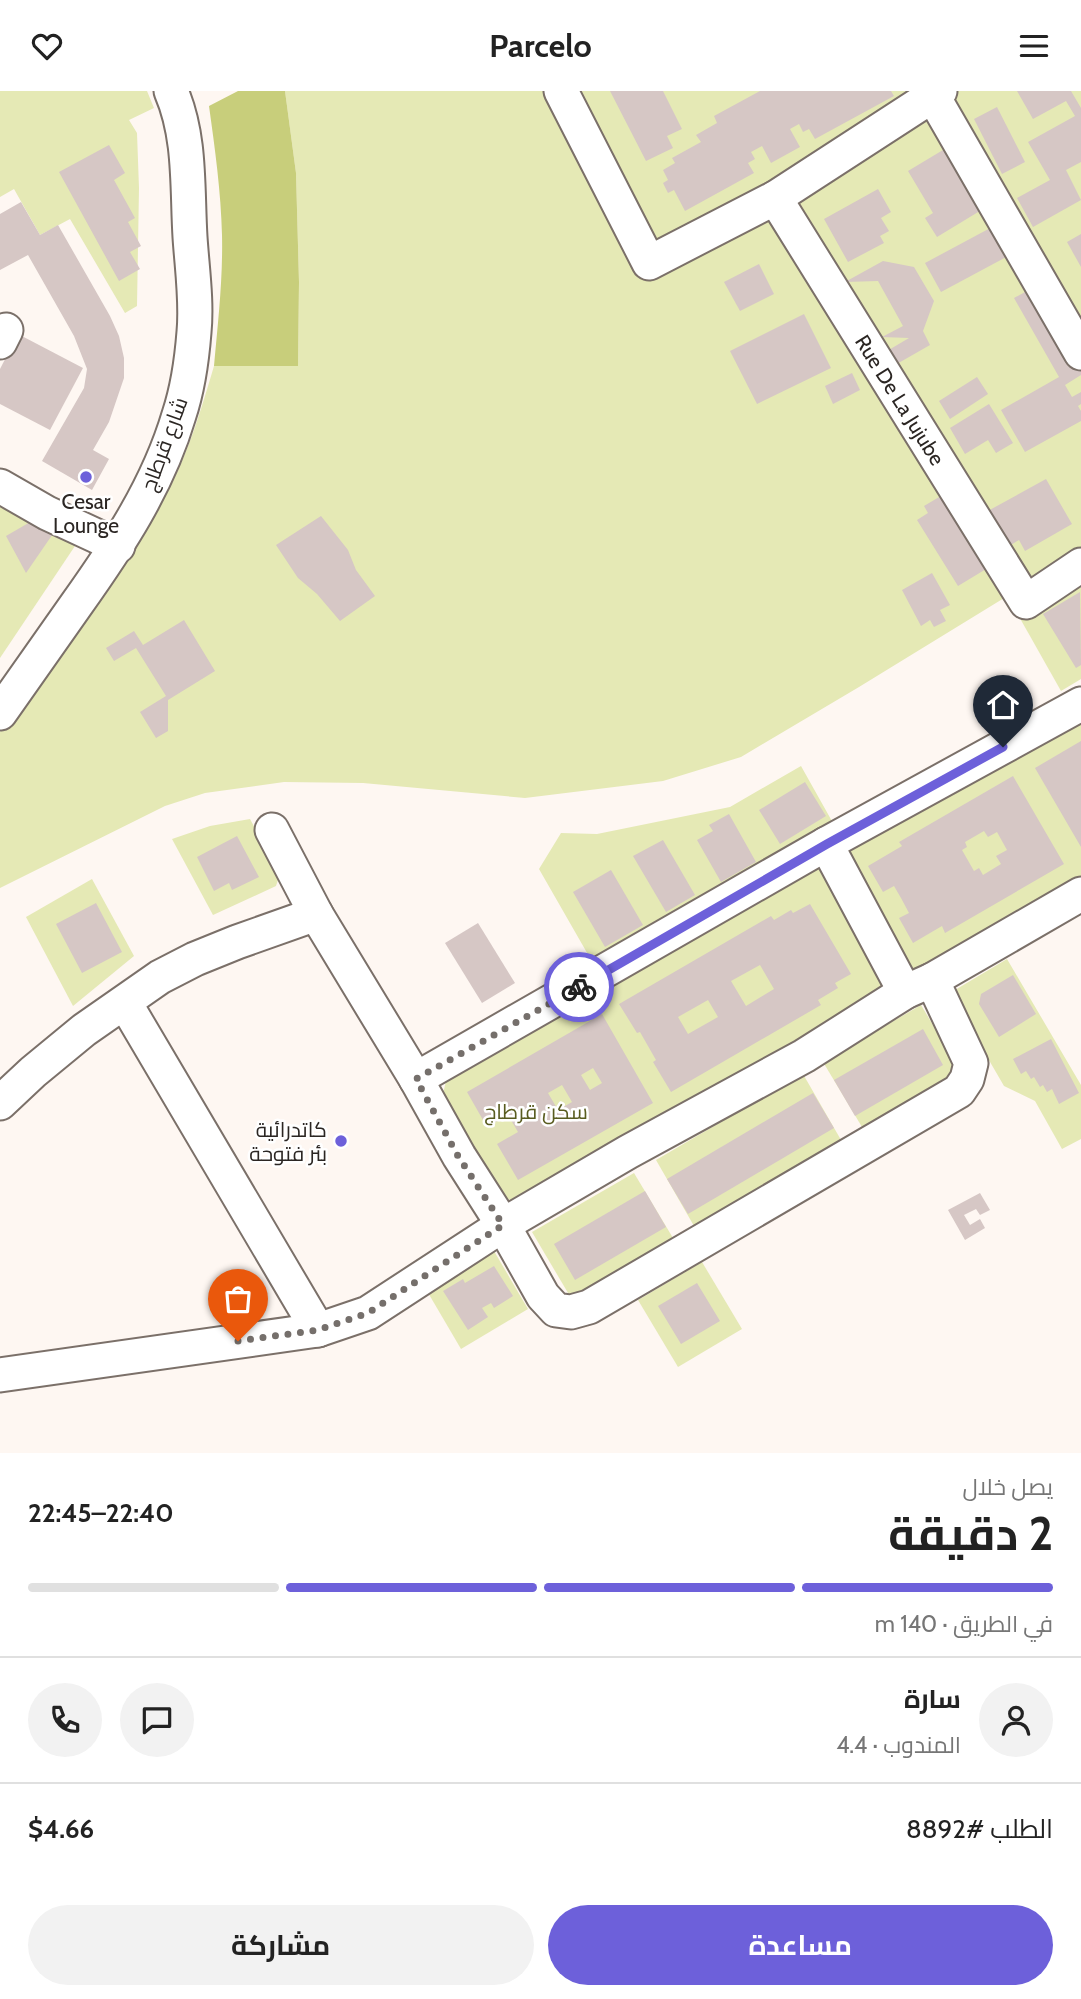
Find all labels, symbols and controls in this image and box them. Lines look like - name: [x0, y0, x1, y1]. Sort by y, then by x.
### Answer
- text: Parcelo: [489, 26, 592, 65]
- icon: heart: [28, 27, 66, 65]
- icon: menu: [1015, 27, 1053, 65]
- street label: Rue De La Jujube: [849, 330, 950, 470]
- street label: شارع قرطاج: [135, 393, 194, 495]
- marker: Cesar Lounge: [78, 469, 94, 485]
- place label: Cesar Lounge: [53, 489, 119, 538]
- pin: [973, 675, 1033, 747]
- icon: home: [984, 686, 1022, 724]
- courier: [544, 952, 614, 1022]
- icon: bike: [560, 968, 598, 1006]
- park label: سكن قرطاج: [484, 1099, 588, 1126]
- place label: كاتدرائية بئر فتوحة: [249, 1117, 327, 1166]
- marker: كاتدرائية بئر فتوحة: [333, 1133, 349, 1149]
- pin: [208, 1269, 268, 1341]
- icon: bag: [219, 1280, 257, 1318]
- text: يصل خلال: [962, 1473, 1053, 1501]
- text: 22:40–22:45: [28, 1497, 174, 1529]
- text: 2 دقيقة: [888, 1506, 1053, 1562]
- text: في الطريق · 140 m: [875, 1610, 1053, 1638]
- button: phone: [28, 1683, 102, 1757]
- button: chat: [120, 1683, 194, 1757]
- text: سارة: [904, 1683, 961, 1715]
- button: person: [979, 1683, 1053, 1757]
- text: المندوب · 4.4: [836, 1731, 961, 1759]
- text: $4.66: [28, 1813, 94, 1845]
- text: الطلب #8892: [906, 1813, 1053, 1845]
- button: مشاركة: [28, 1905, 534, 1985]
- button: مساعدة: [548, 1905, 1053, 1985]

